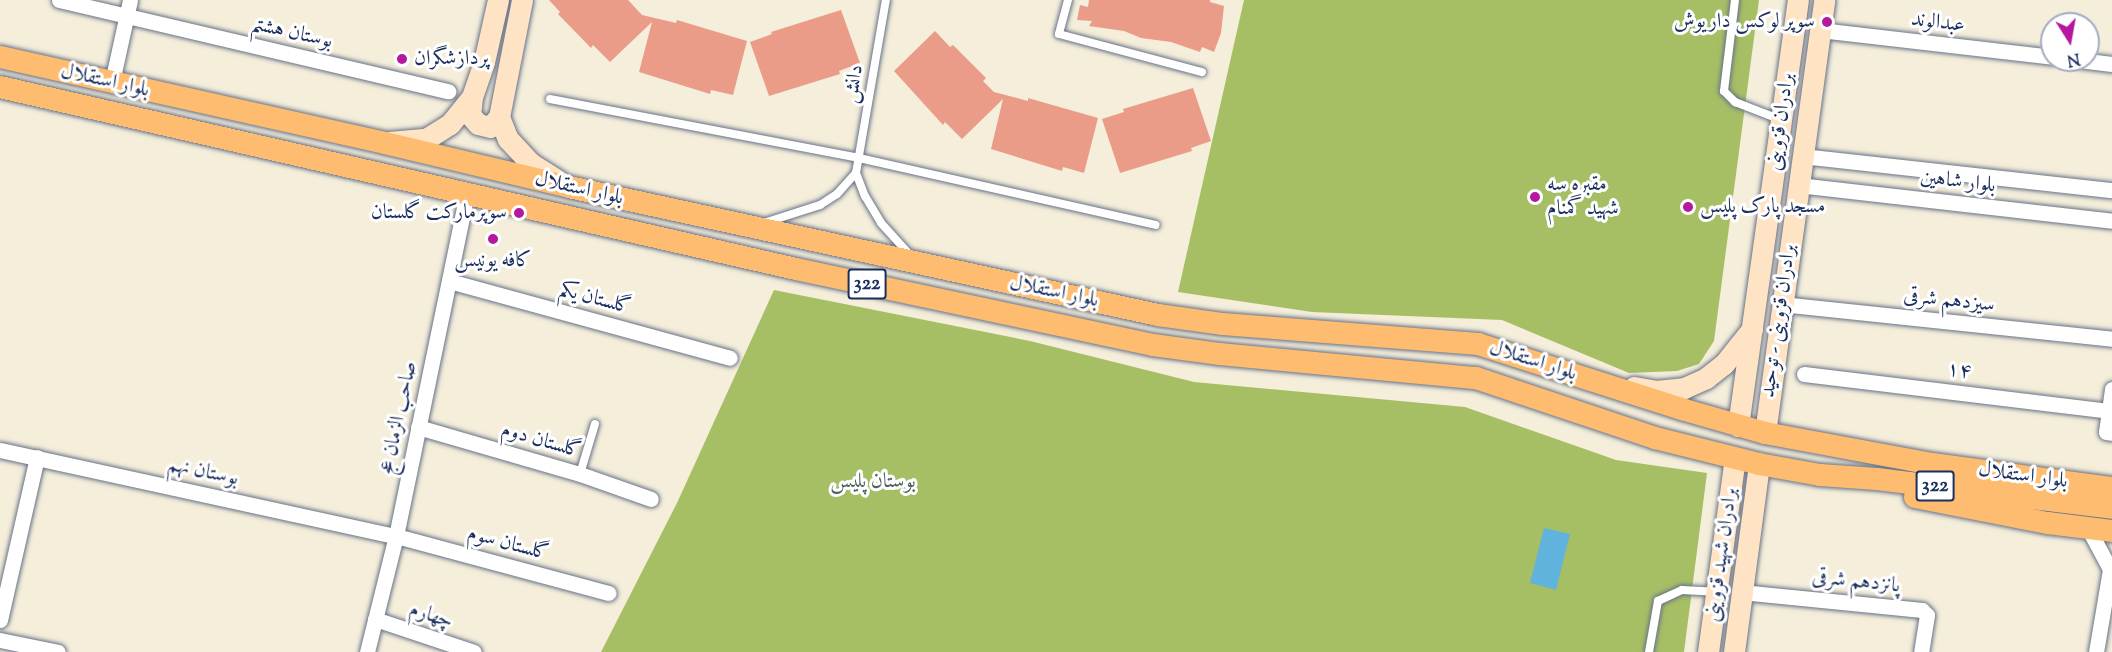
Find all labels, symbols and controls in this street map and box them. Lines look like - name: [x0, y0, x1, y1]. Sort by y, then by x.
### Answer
- street label: عبدالوند: [1910, 7, 1966, 39]
- place label: سوپر لوکس داریوش: [1674, 9, 1815, 35]
- street label: بوستان هشتم: [249, 11, 335, 55]
- north arrow: [2040, 12, 2100, 72]
- marker: سوپر لوکس داریوش: [1820, 15, 1834, 29]
- place label: پردازشگران: [414, 46, 489, 72]
- text: N: [2065, 46, 2082, 71]
- marker: پردازشگران: [395, 52, 409, 66]
- street label: بلوار استقلال: [58, 59, 152, 103]
- street label: دانش: [838, 63, 870, 105]
- street label: برادران قزوینی: [1762, 72, 1800, 172]
- street label: بلوار شاهین: [1919, 165, 1997, 199]
- street label: بلوار استقلال: [532, 167, 626, 211]
- place label: مقبره سه شهید گمنام: [1547, 172, 1619, 222]
- marker: مقبره سه شهید گمنام: [1528, 190, 1542, 204]
- place label: مسجد پارک پلیس: [1700, 194, 1825, 220]
- place label: سوپرمارکت گلستان: [371, 200, 507, 226]
- marker: مسجد پارک پلیس: [1681, 200, 1695, 214]
- marker: سوپرمارکت گلستان: [512, 206, 526, 220]
- marker: کافه یونیس: [486, 232, 500, 246]
- street label: برادران قزوینی - توحید: [1756, 243, 1802, 399]
- place label: کافه یونیس: [454, 248, 532, 274]
- road number: 322: [848, 267, 886, 301]
- street label: بلوار استقلال: [1007, 270, 1101, 314]
- street label: گلستان یکم: [556, 277, 634, 321]
- street label: سیزدهم شرقی: [1902, 284, 1996, 318]
- street label: بلوار استقلال: [1486, 335, 1580, 387]
- street label: ۱۴: [1945, 357, 1973, 385]
- street label: صاحب الزمان عج: [375, 359, 423, 477]
- street label: گلستان دوم: [498, 418, 584, 464]
- street label: بوستان نهم: [165, 452, 241, 492]
- street label: بلوار استقلال: [1977, 457, 2069, 495]
- park label: بوستان پلیس: [830, 469, 916, 495]
- road number: 322: [1916, 469, 1954, 503]
- street label: برادران شهید قزوینی: [1700, 487, 1744, 623]
- street label: گلستان سوم: [464, 521, 552, 567]
- street label: پانزدهم شرقی: [1811, 565, 1901, 599]
- street label: چهارم: [406, 597, 456, 635]

